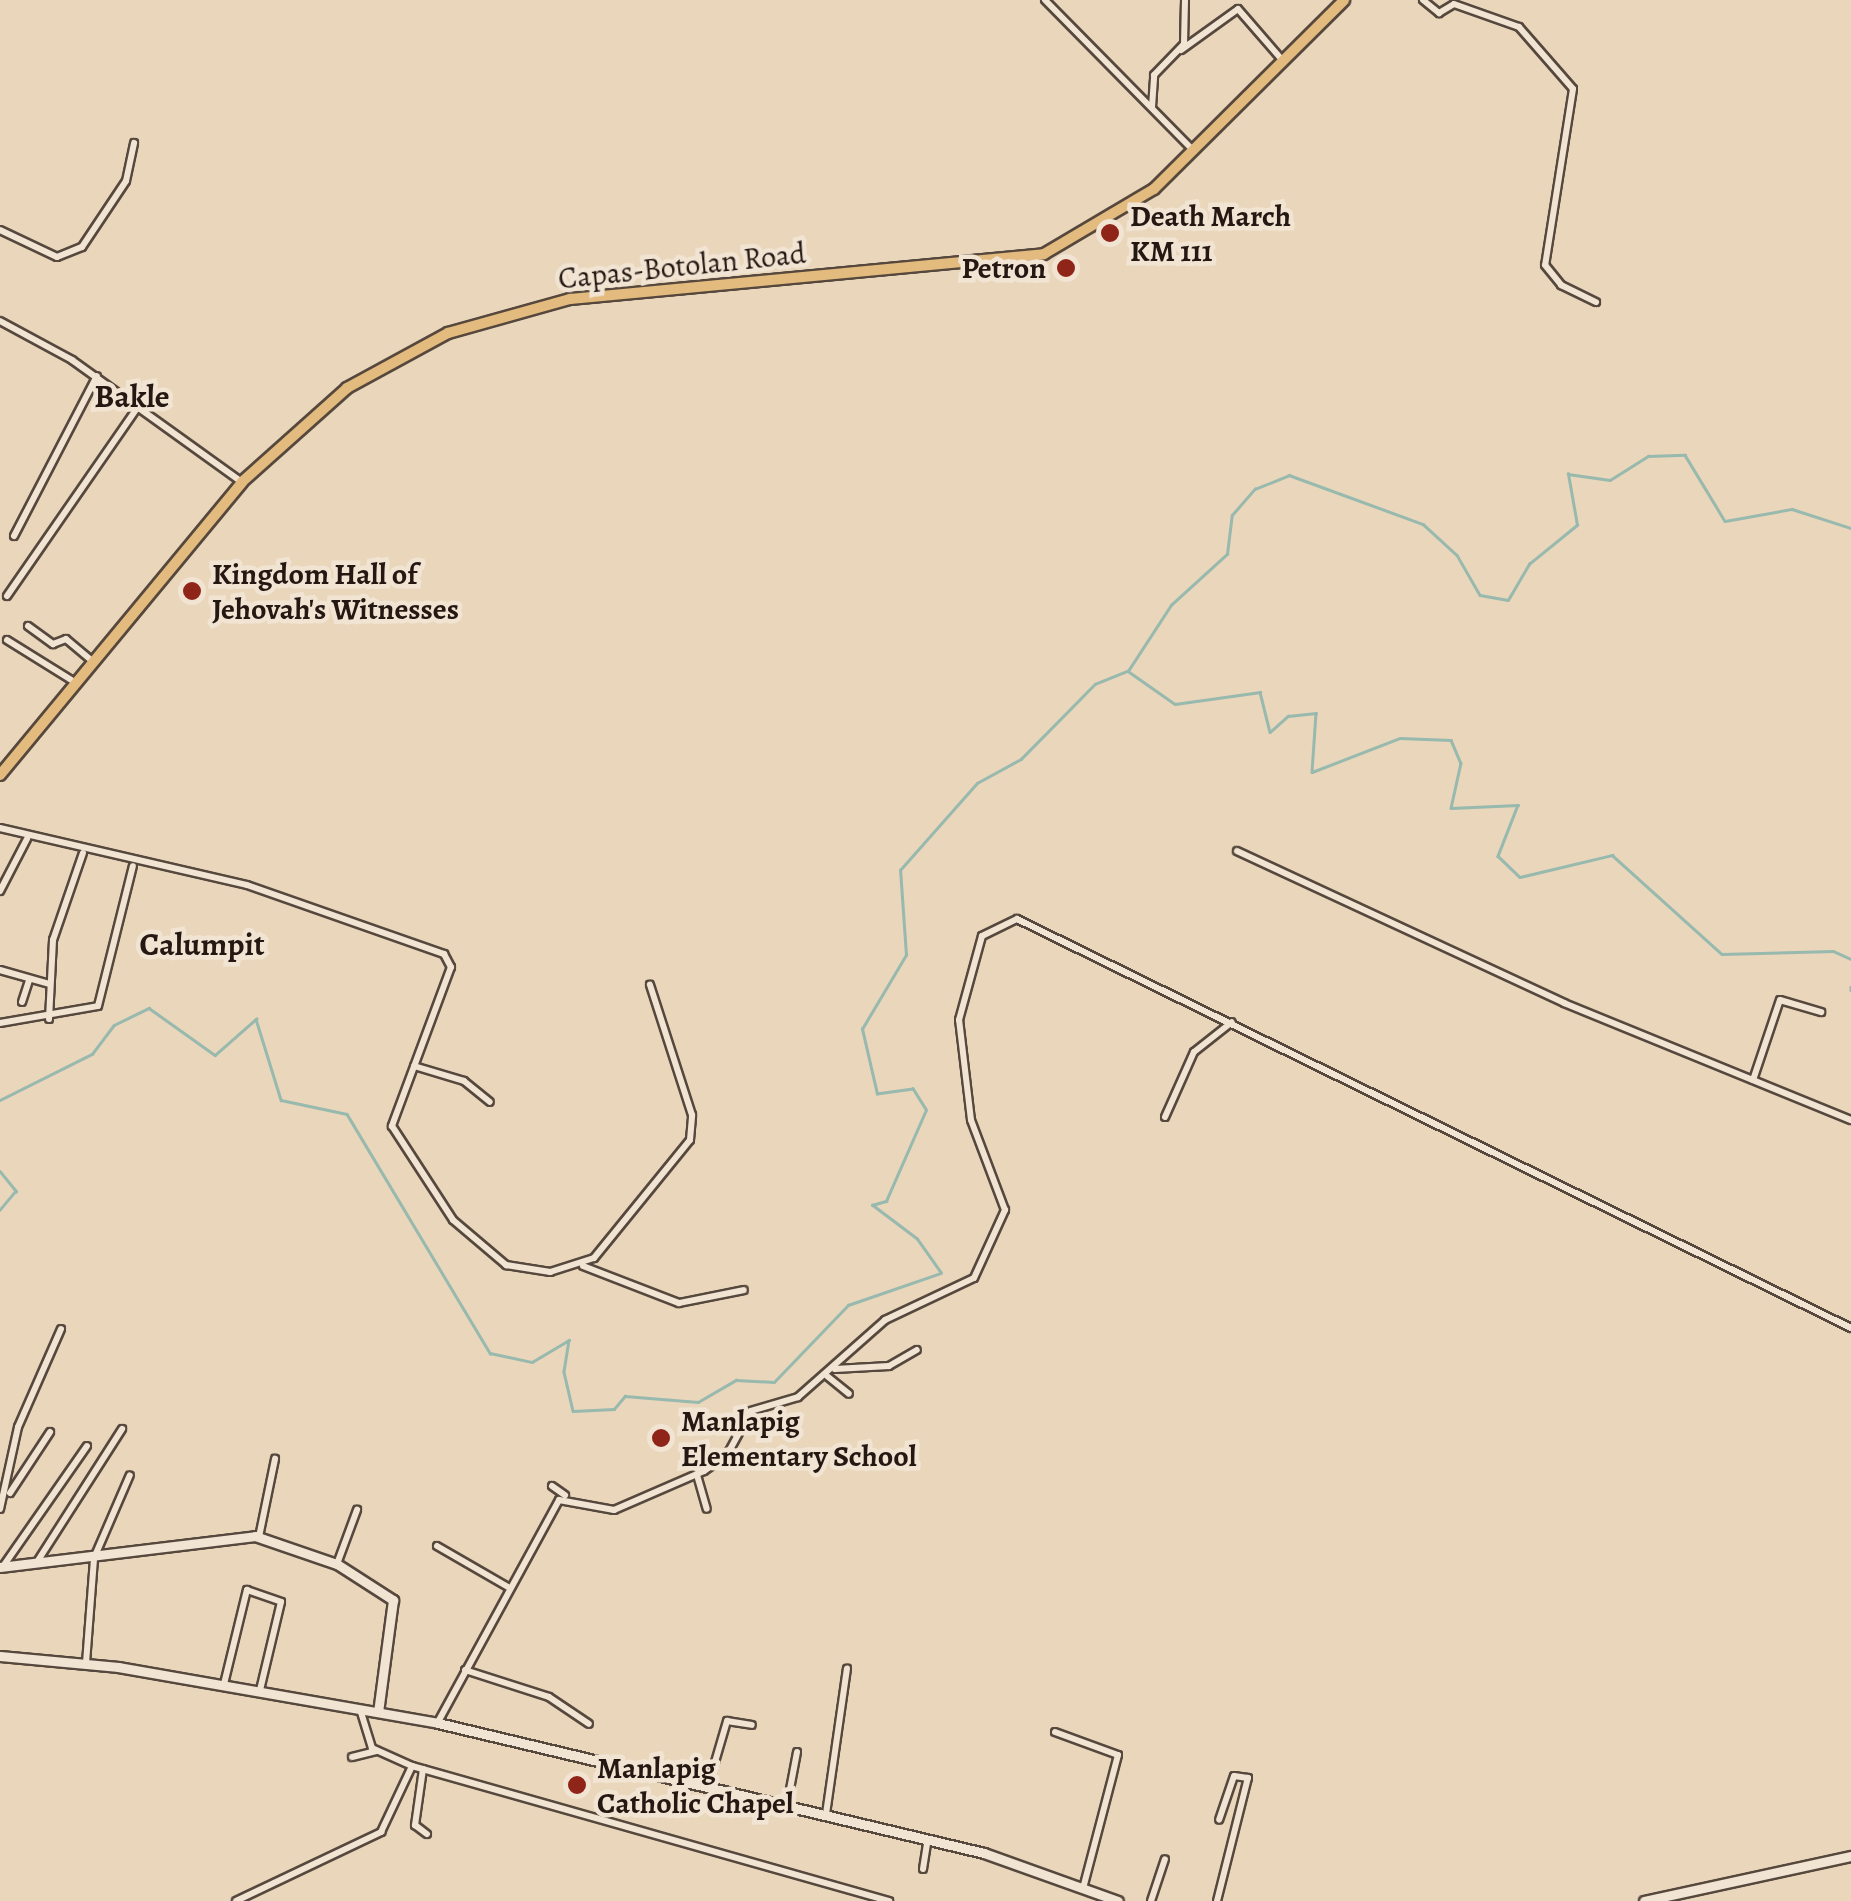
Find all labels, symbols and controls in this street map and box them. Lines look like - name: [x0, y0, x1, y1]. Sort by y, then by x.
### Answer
- place label: Death March KM 111: [1130, 198, 1291, 268]
- marker: Death March KM 111: [1099, 222, 1121, 244]
- street label: Capas-Botolan Road: [556, 235, 808, 297]
- place label: Petron: [962, 250, 1046, 286]
- marker: Petron: [1055, 257, 1077, 279]
- district label: Bakle: [94, 377, 170, 415]
- place label: Kingdom Hall of Jehovah's Witnesses: [212, 556, 459, 626]
- marker: Kingdom Hall of Jehovah's Witnesses: [181, 580, 203, 602]
- district label: Calumpit: [139, 925, 265, 963]
- place label: Manlapig Elementary School: [681, 1403, 917, 1474]
- marker: Manlapig Elementary School: [650, 1427, 672, 1449]
- place label: Manlapig Catholic Chapel: [597, 1750, 794, 1820]
- marker: Manlapig Catholic Chapel: [566, 1774, 588, 1796]

